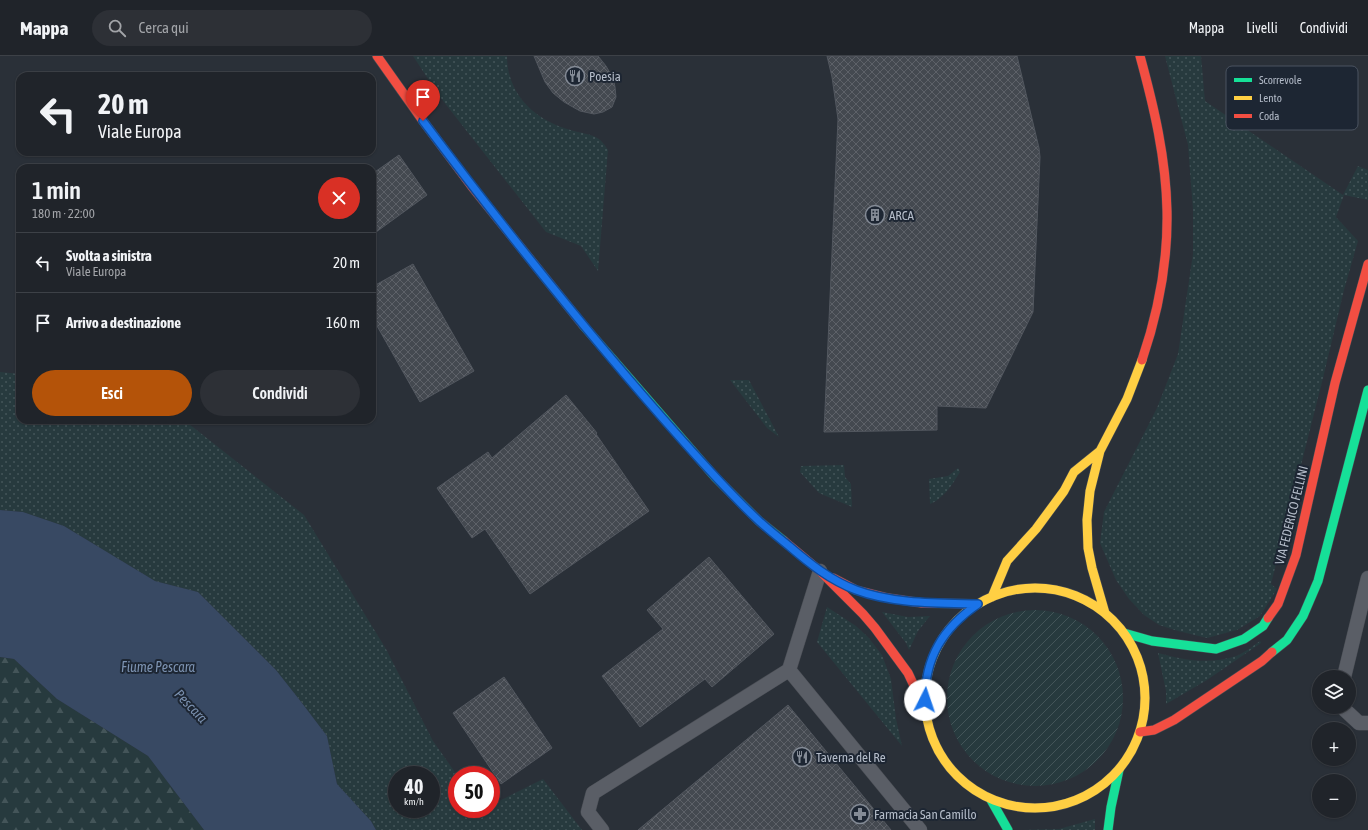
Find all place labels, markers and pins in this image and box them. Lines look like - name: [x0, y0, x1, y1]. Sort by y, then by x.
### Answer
- restaurant icon: Poesia: [564, 65, 586, 87]
- place label: Poesia: [589, 69, 621, 84]
- pin: [406, 80, 440, 121]
- building icon: ARCA: [864, 204, 886, 226]
- place label: ARCA: [889, 208, 915, 223]
- restaurant icon: Taverna del Re: [791, 746, 813, 768]
- place label: Taverna del Re: [816, 750, 886, 765]
- pharmacy icon: Farmacia San Camillo: [849, 803, 871, 825]
- place label: Farmacia San Camillo: [874, 807, 977, 822]

